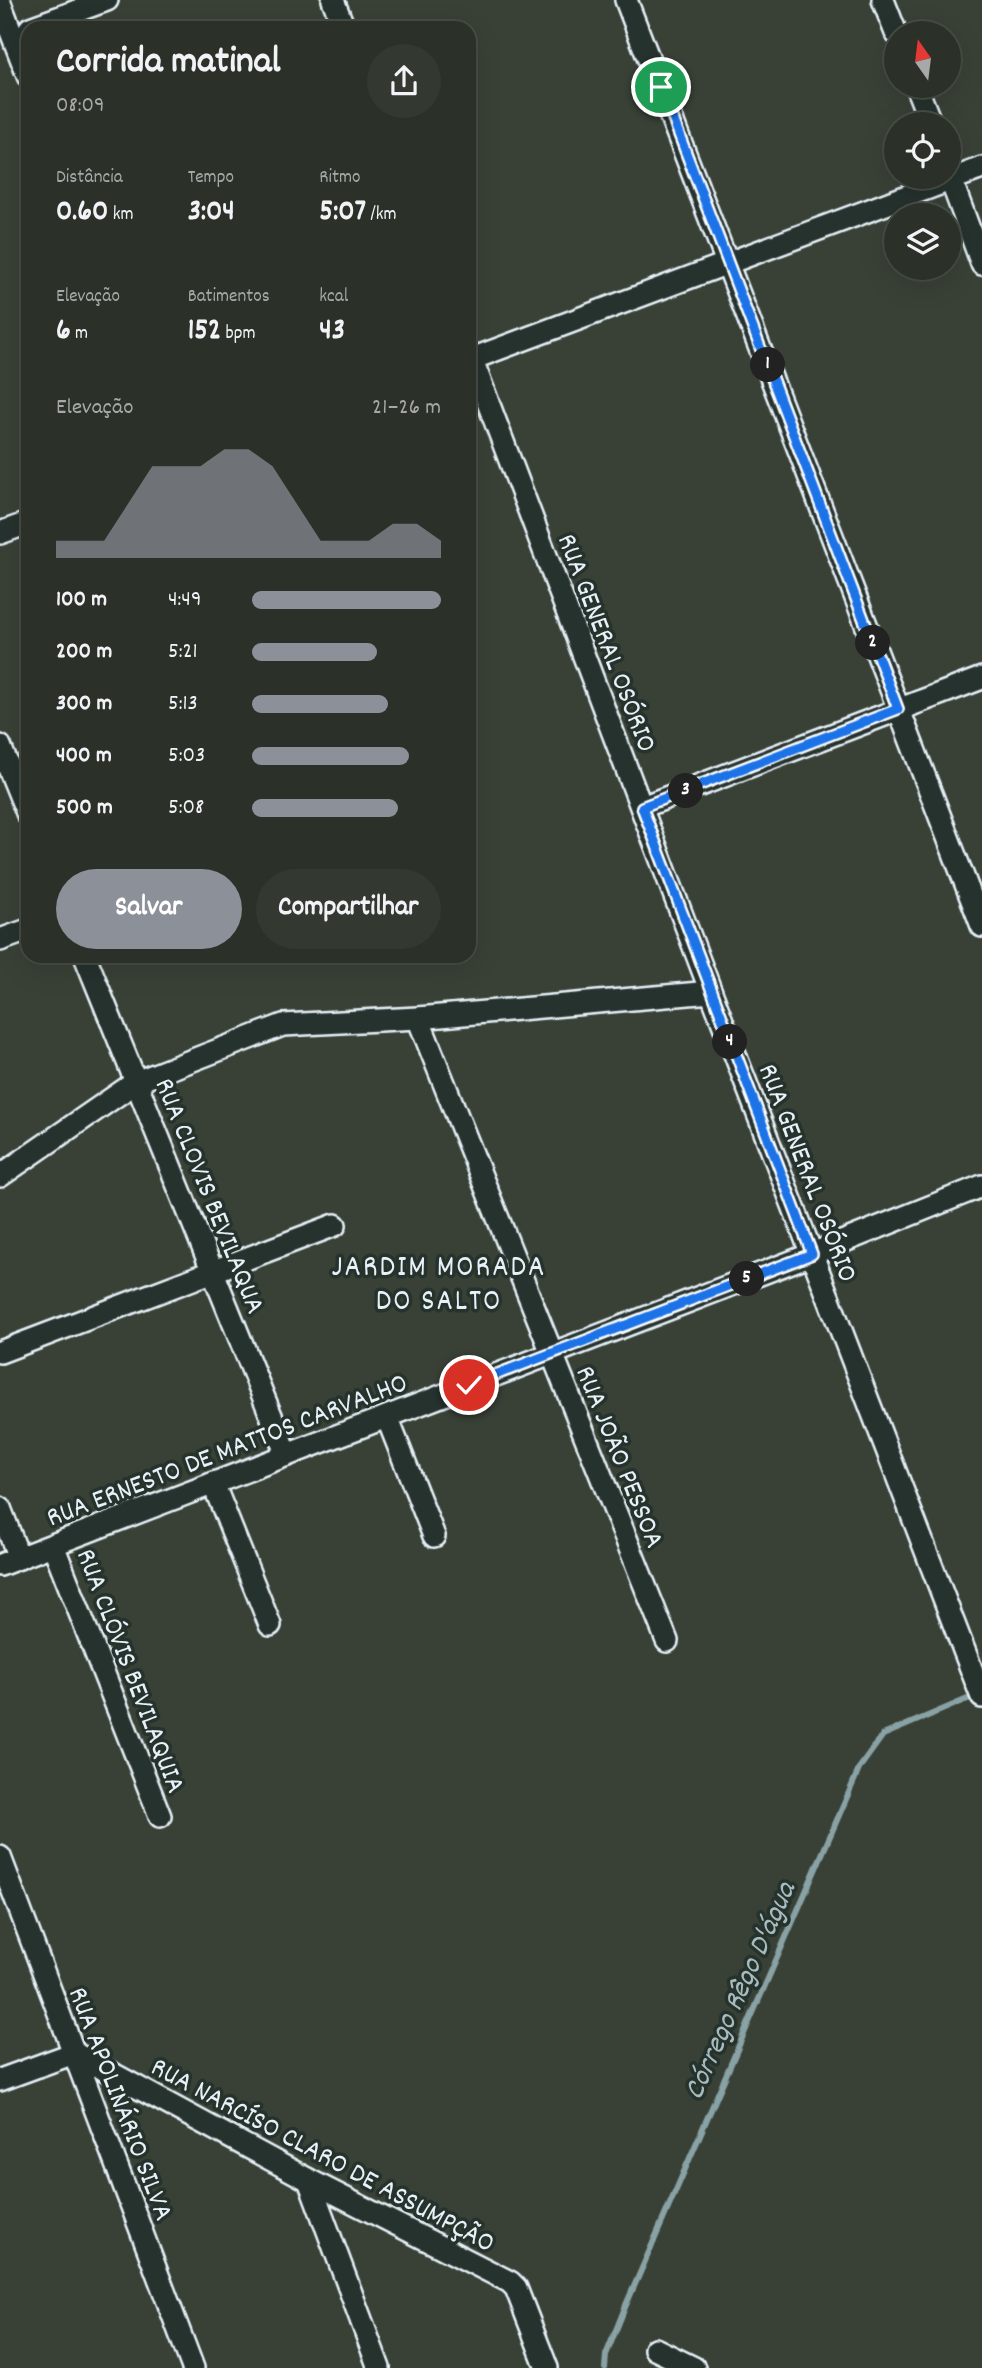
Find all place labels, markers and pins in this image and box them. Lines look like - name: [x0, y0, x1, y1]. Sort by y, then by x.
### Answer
- pin: [631, 57, 691, 117]
- pin: 1: [750, 348, 786, 382]
- pin: 2: [856, 626, 890, 660]
- pin: 3: [668, 774, 704, 808]
- pin: 4: [712, 1024, 748, 1060]
- pin: 5: [730, 1262, 764, 1296]
- pin: [439, 1355, 499, 1415]

